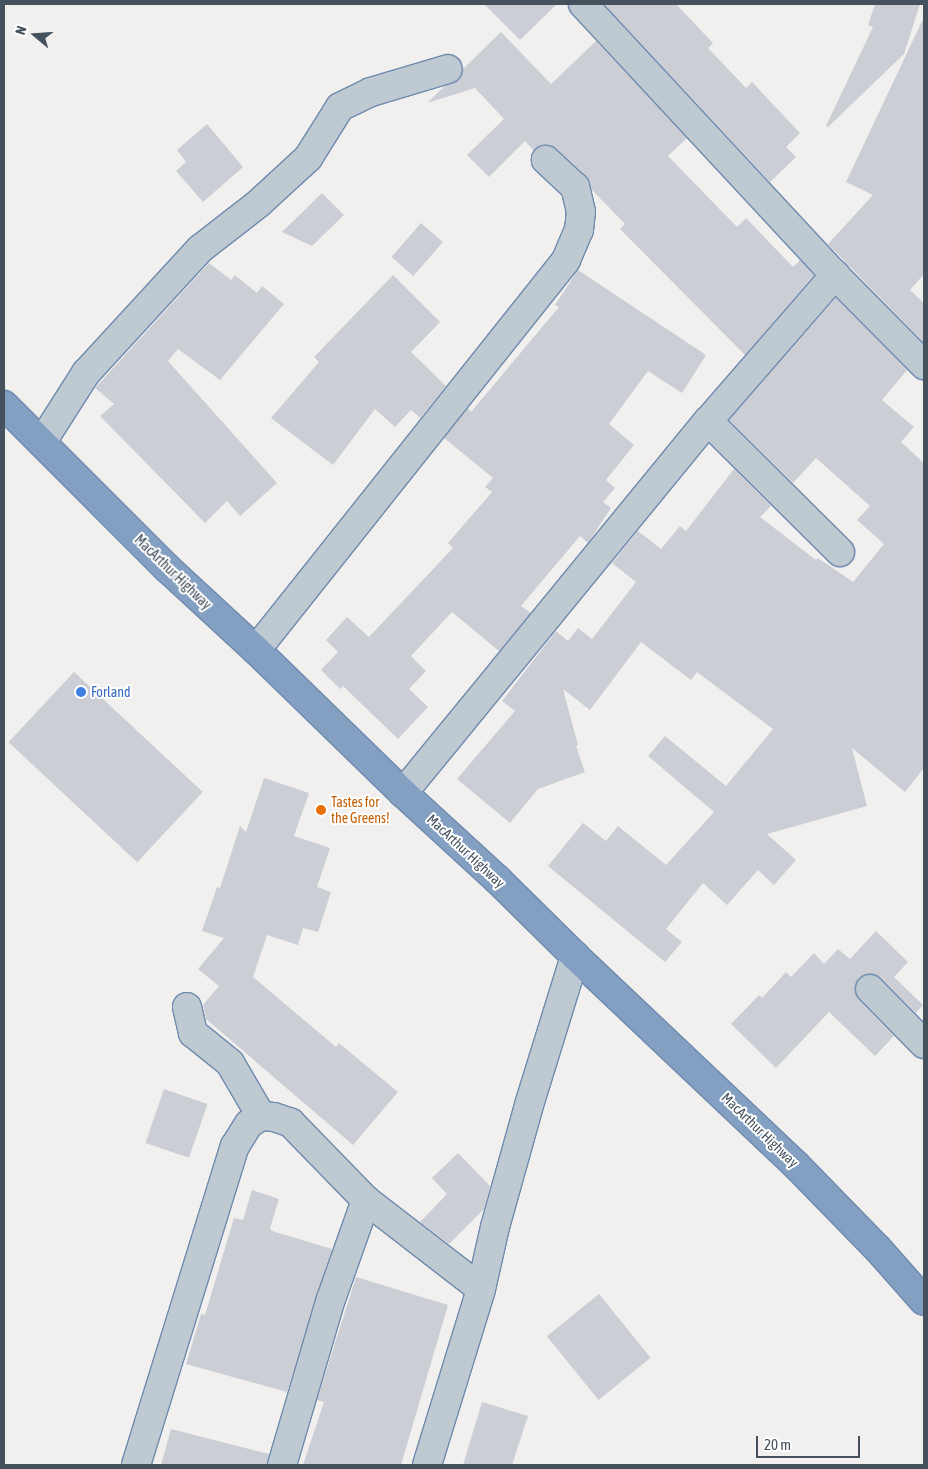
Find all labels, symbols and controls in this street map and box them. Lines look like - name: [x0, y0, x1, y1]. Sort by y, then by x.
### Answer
- north arrow: [10, 10, 60, 60]
- text: N: [12, 24, 30, 37]
- street label: MacArthur Highway: [131, 531, 215, 613]
- place label: Forland: [91, 684, 131, 700]
- marker: Forland: [75, 686, 87, 698]
- place label: Tastes for the Greens!: [331, 794, 390, 826]
- marker: Tastes for the Greens!: [315, 804, 327, 816]
- street label: MacArthur Highway: [424, 811, 508, 891]
- street label: MacArthur Highway: [718, 1089, 802, 1171]
- scale bar: [758, 1426, 862, 1458]
- text: 20 m: [764, 1436, 791, 1453]

